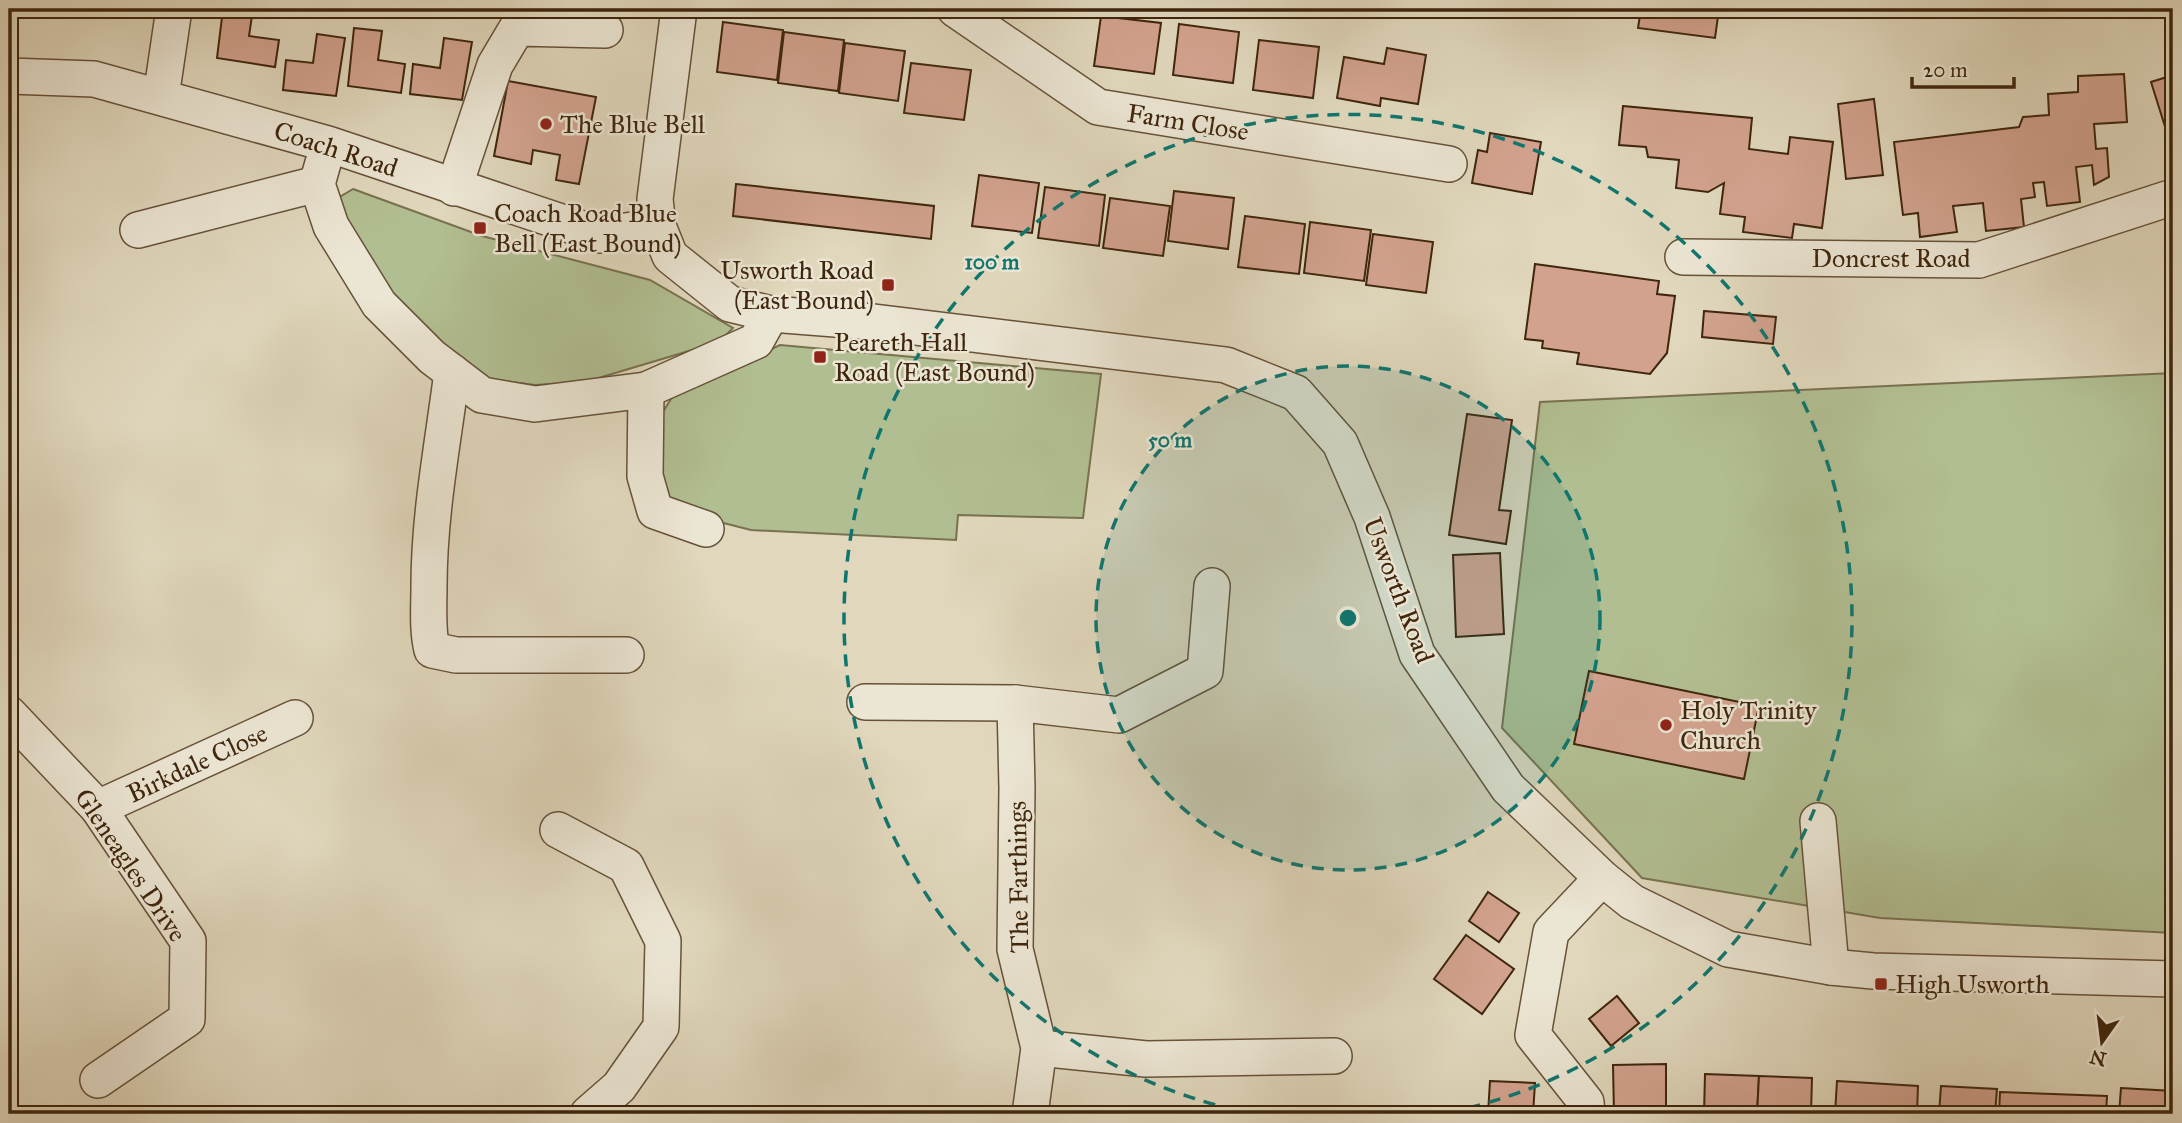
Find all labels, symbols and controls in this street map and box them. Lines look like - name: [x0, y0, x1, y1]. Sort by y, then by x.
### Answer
- scale bar: [1912, 46, 2014, 90]
- text: 20 m: [1923, 57, 1968, 83]
- street label: Farm Close: [1125, 97, 1251, 147]
- place label: The Blue Bell: [560, 108, 705, 140]
- street label: Coach Road: [270, 114, 402, 184]
- marker: The Blue Bell: [538, 116, 554, 132]
- place label: Coach Road Blue Bell (East Bound): [494, 197, 682, 259]
- marker: Coach Road Blue Bell (East Bound): [472, 220, 488, 236]
- street label: Doncrest Road: [1812, 242, 1970, 274]
- text: 100 m: [965, 249, 1020, 275]
- place label: Usworth Road (East Bound): [720, 254, 874, 316]
- marker: Usworth Road (East Bound): [880, 277, 896, 293]
- place label: Peareth Hall Road (East Bound): [834, 326, 1035, 388]
- marker: Peareth Hall Road (East Bound): [812, 349, 828, 365]
- text: 50 m: [1148, 427, 1192, 453]
- street label: Usworth Road: [1356, 512, 1442, 668]
- centre of rings: [1336, 606, 1360, 630]
- place label: Holy Trinity Church: [1680, 694, 1817, 756]
- street label: Birkdale Close: [122, 716, 273, 809]
- marker: Holy Trinity Church: [1658, 717, 1674, 733]
- street label: Gleneagles Drive: [68, 782, 194, 948]
- street label: The Farthings: [1001, 801, 1035, 953]
- place label: High Usworth: [1895, 968, 2050, 1000]
- marker: High Usworth: [1873, 976, 1889, 992]
- north arrow: [2066, 1007, 2136, 1078]
- text: N: [2087, 1045, 2109, 1071]

